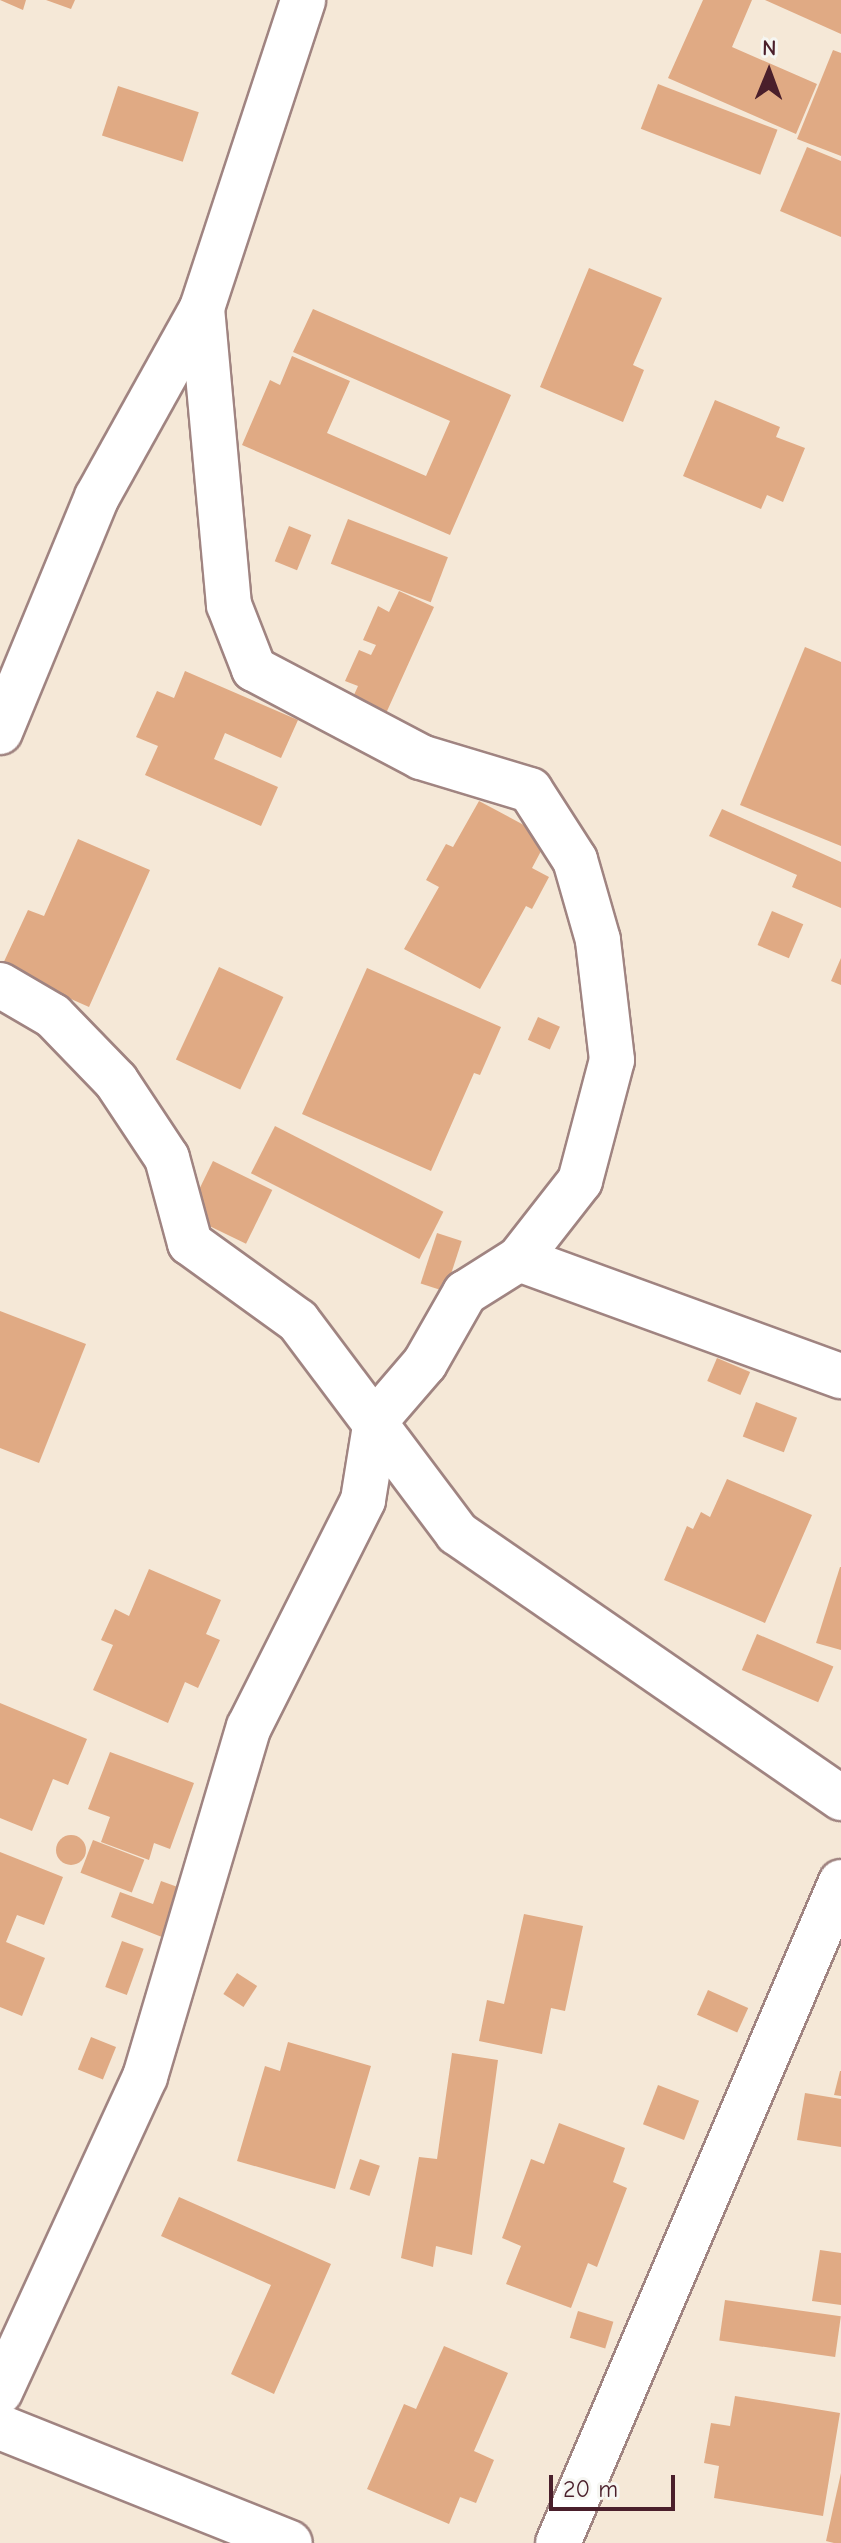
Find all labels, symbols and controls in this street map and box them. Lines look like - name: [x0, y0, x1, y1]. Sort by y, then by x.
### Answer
- north arrow: [729, 32, 809, 112]
- text: N: [762, 35, 777, 61]
- scale bar: [553, 2459, 679, 2509]
- text: 20 m: [563, 2475, 618, 2503]

